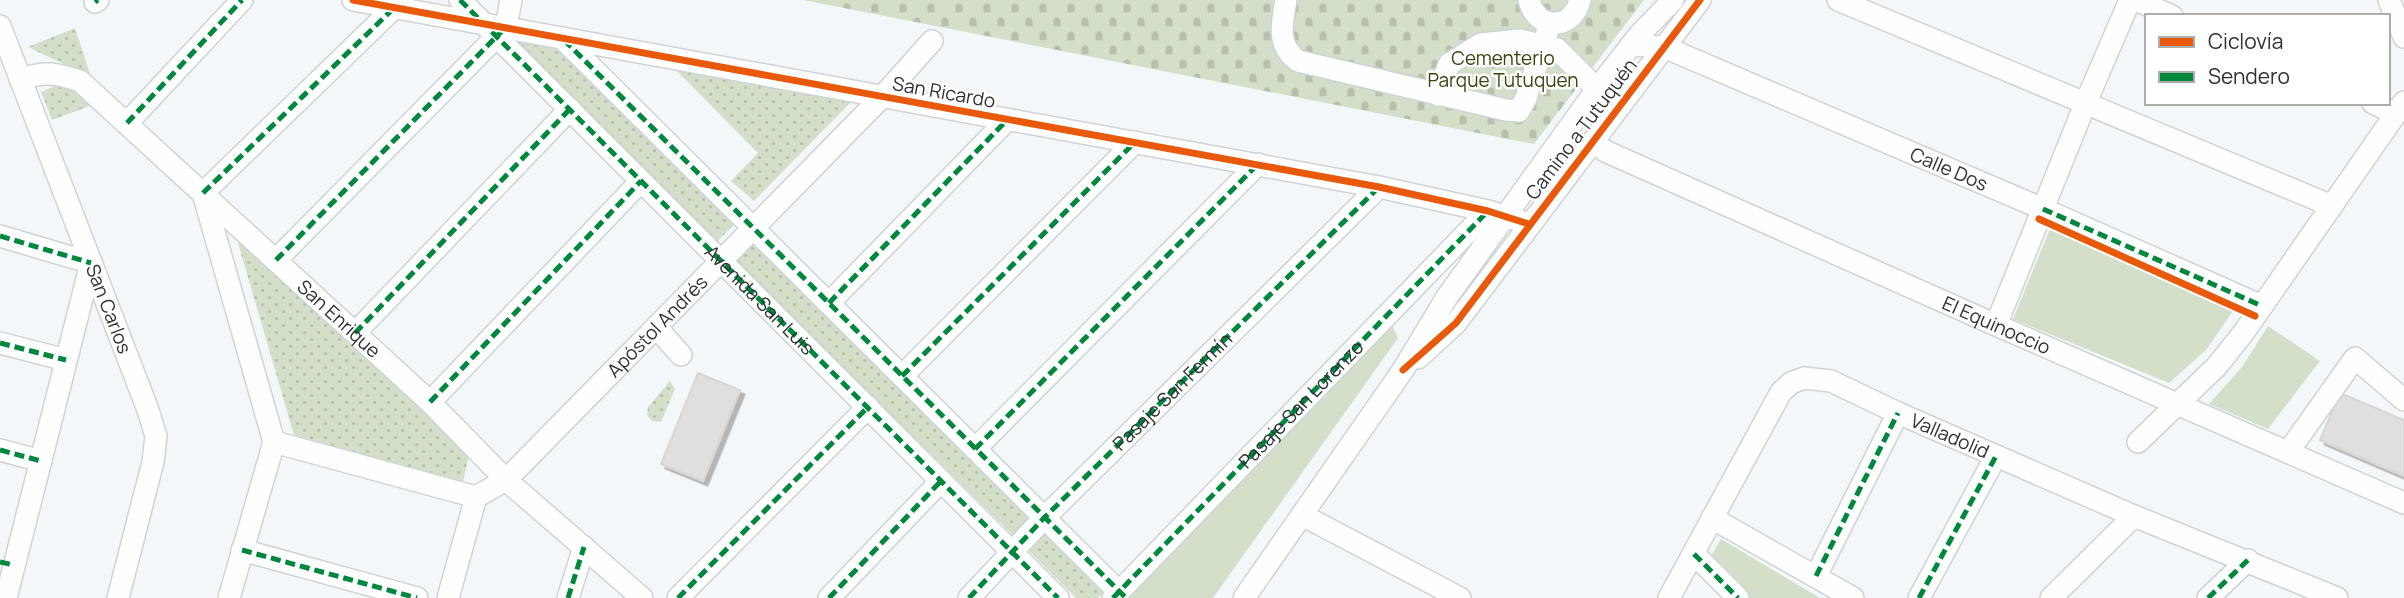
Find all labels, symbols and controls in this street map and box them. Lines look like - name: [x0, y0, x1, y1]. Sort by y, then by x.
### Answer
- legend: [2145, 14, 2390, 105]
- text: Ciclovía: [2208, 27, 2283, 55]
- park label: Cementerio Parque Tutuquen: [1427, 45, 1579, 93]
- street label: Camino a Tutuquén: [1519, 53, 1643, 205]
- text: Sendero: [2208, 62, 2290, 90]
- street label: San Ricardo: [891, 70, 997, 114]
- street label: Calle Dos: [1906, 141, 1992, 197]
- street label: Avenida San Luis: [699, 239, 820, 360]
- street label: San Carlos: [80, 260, 138, 357]
- street label: Apóstol Andrés: [601, 269, 713, 383]
- street label: San Enrique: [292, 274, 386, 364]
- street label: El Equinoccio: [1938, 290, 2055, 360]
- street label: Pasaje San Fermín: [1107, 326, 1238, 456]
- street label: Pasaje San Lorenzo: [1233, 334, 1369, 474]
- street label: Valladolid: [1907, 407, 1993, 464]

